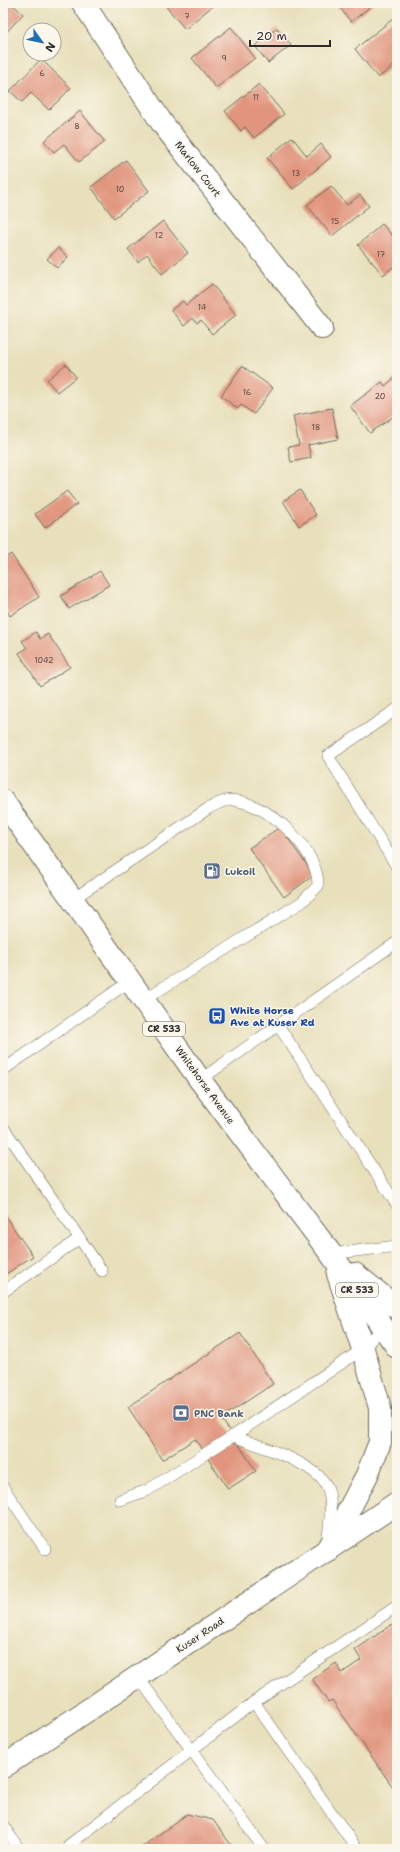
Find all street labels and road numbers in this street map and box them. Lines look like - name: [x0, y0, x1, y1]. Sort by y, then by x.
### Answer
- street label: Marlow Court: [172, 138, 224, 200]
- road number: CR 533: [143, 1022, 185, 1036]
- street label: Whitehorse Avenue: [172, 1043, 238, 1127]
- road number: CR 533: [336, 1283, 378, 1297]
- street label: Kuser Road: [174, 1614, 227, 1656]

